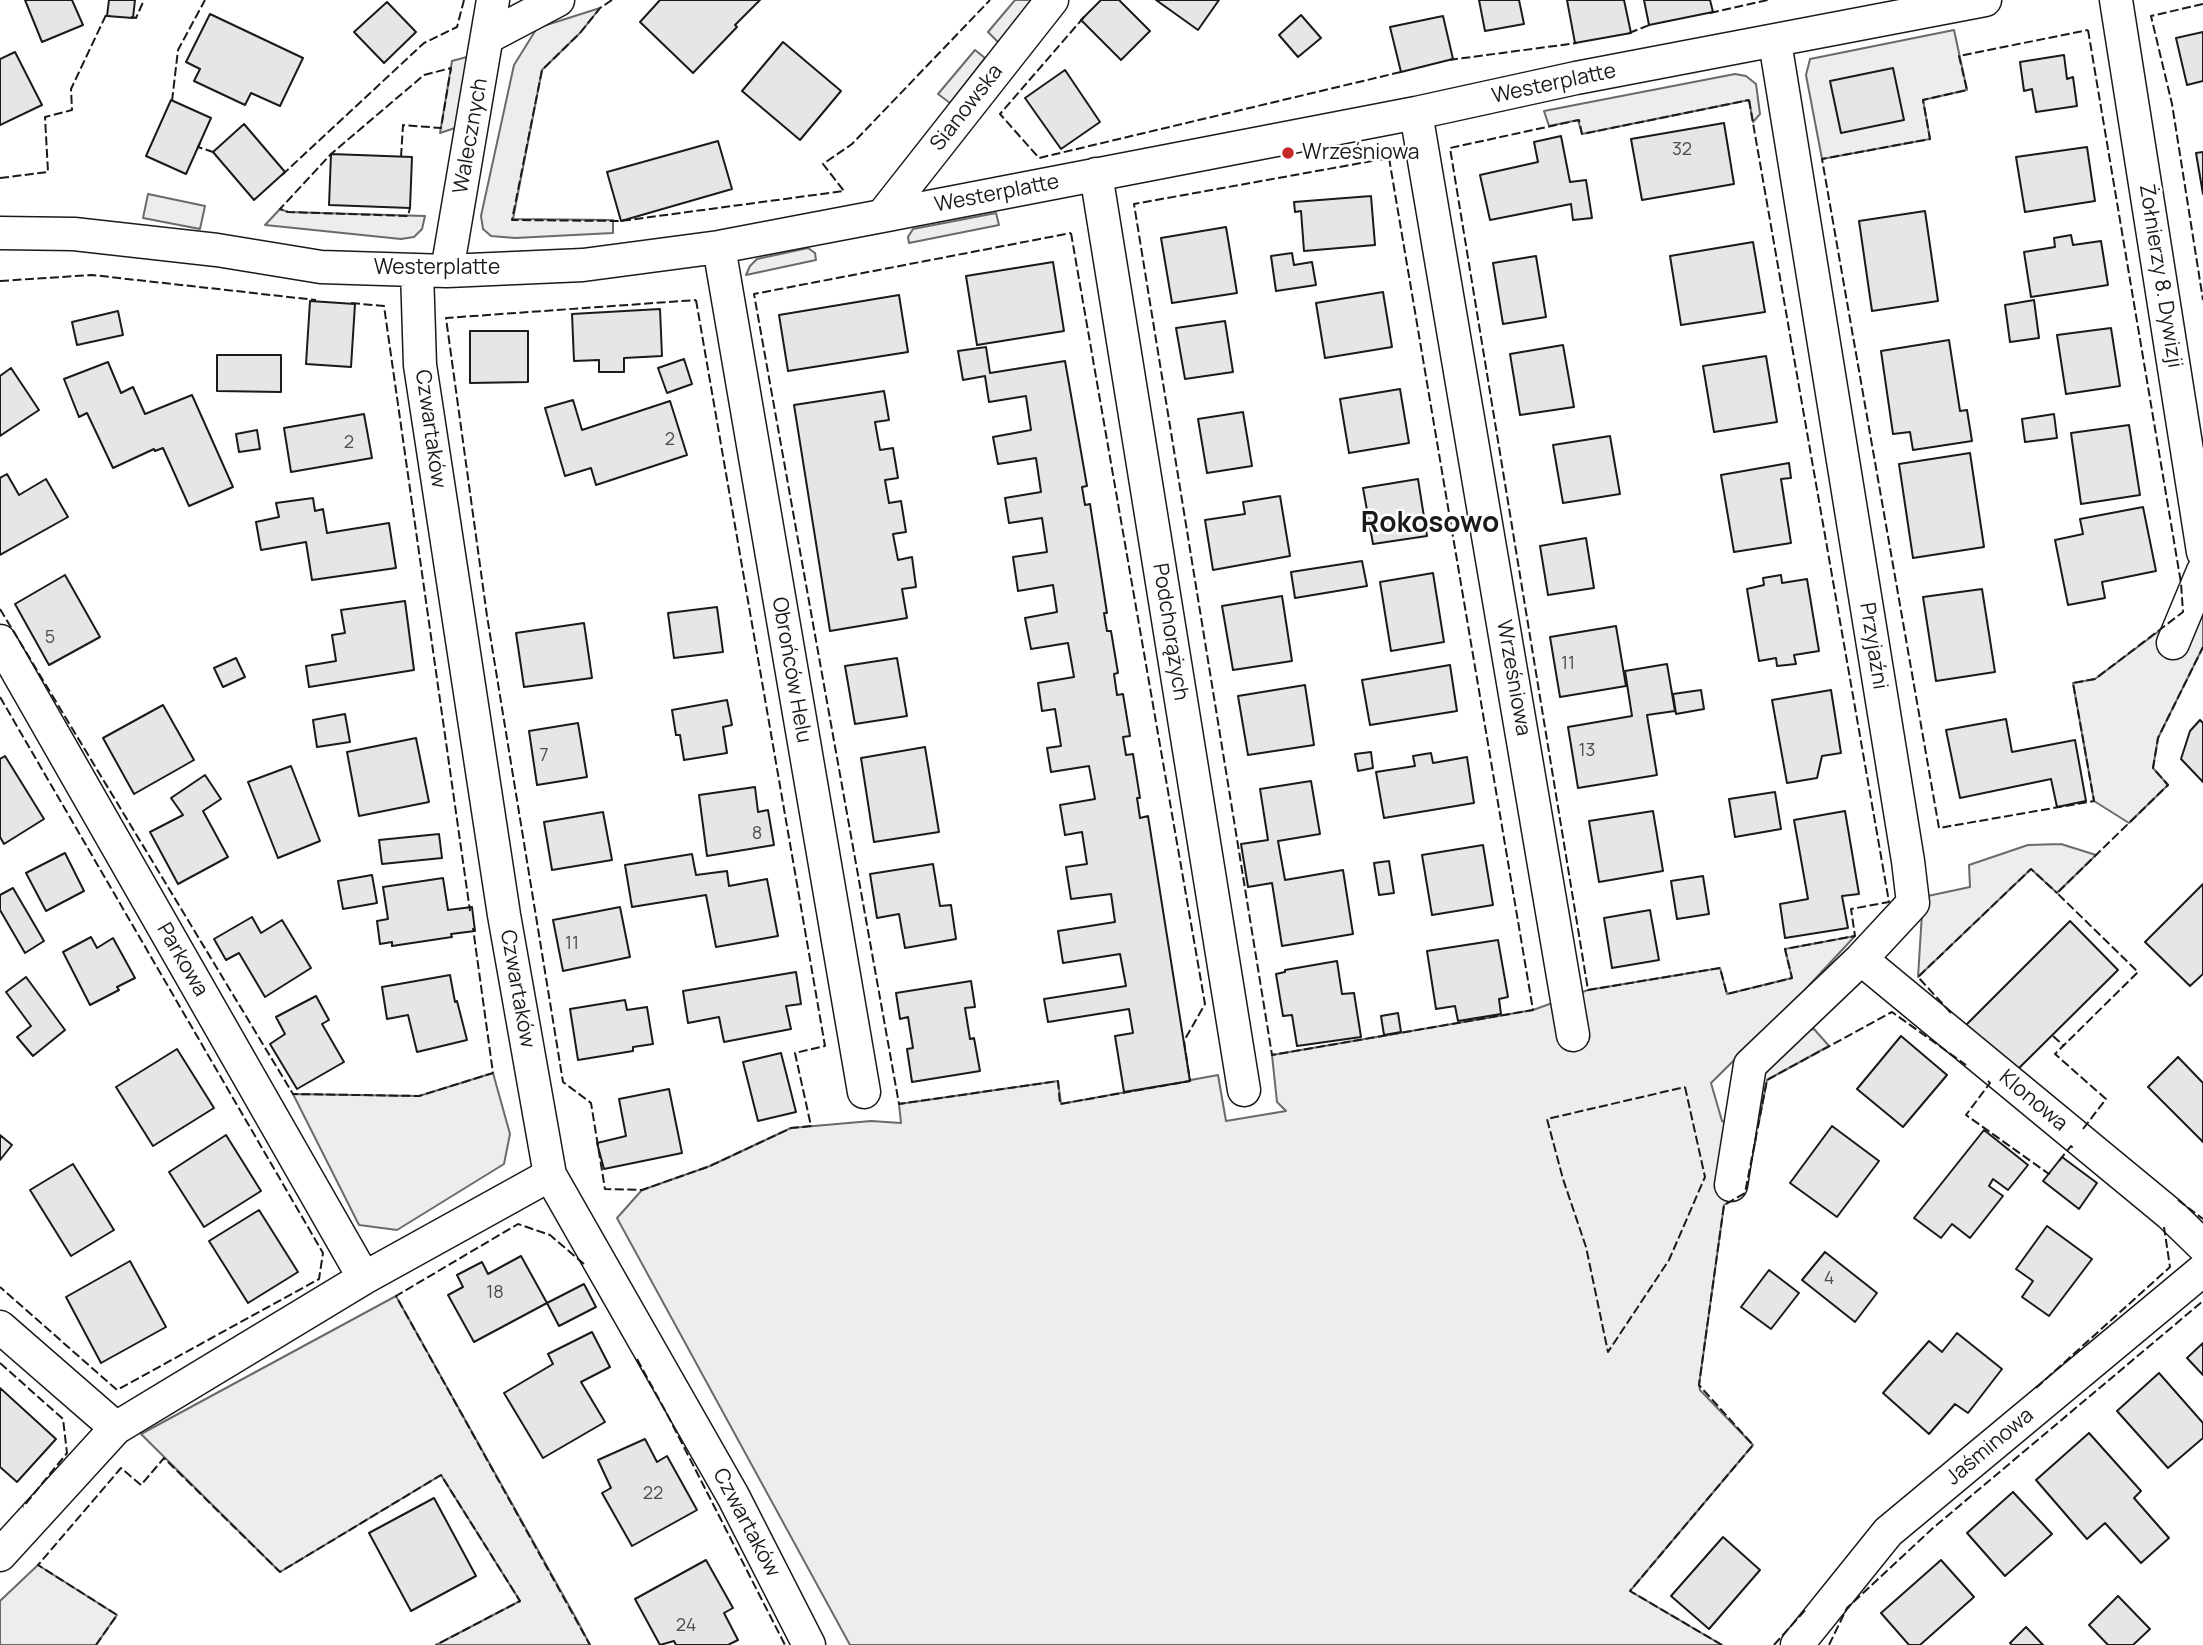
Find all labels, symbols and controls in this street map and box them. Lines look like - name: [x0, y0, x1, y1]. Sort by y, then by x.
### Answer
- street label: Westerplatte: [1490, 59, 1618, 109]
- street label: Sianowska: [925, 60, 1009, 156]
- street label: Walecznych: [448, 76, 494, 196]
- house number: 32: [1672, 139, 1692, 161]
- place label: Wrześniowa: [1302, 140, 1419, 166]
- marker: Wrześniowa: [1280, 145, 1296, 161]
- street label: Westerplatte: [933, 170, 1061, 218]
- street label: Żołnierzy 8. Dywizji: [2133, 182, 2187, 370]
- street label: Westerplatte: [374, 255, 500, 281]
- street label: Czwartaków: [409, 368, 451, 490]
- house number: 2: [665, 429, 675, 451]
- house number: 2: [344, 432, 354, 454]
- district label: Rokosowo: [1361, 507, 1499, 541]
- street label: Podchorążych: [1147, 562, 1193, 702]
- street label: Obrońców Helu: [766, 595, 816, 745]
- street label: Przyjaźni: [1854, 601, 1892, 691]
- street label: Wrześniowa: [1490, 618, 1536, 738]
- house number: 5: [45, 627, 55, 649]
- house number: 11: [1561, 653, 1575, 675]
- house number: 13: [1579, 740, 1595, 762]
- house number: 7: [539, 745, 549, 767]
- house number: 8: [752, 823, 762, 845]
- street label: Parkowa: [151, 919, 213, 1001]
- street label: Czwartaków: [494, 928, 540, 1050]
- house number: 11: [565, 933, 579, 955]
- street label: Klonowa: [1994, 1065, 2072, 1137]
- house number: 4: [1824, 1268, 1834, 1290]
- house number: 18: [486, 1282, 504, 1304]
- street label: Jaśminowa: [1941, 1403, 2039, 1491]
- street label: Czwartaków: [707, 1464, 785, 1582]
- house number: 22: [643, 1483, 663, 1505]
- house number: 24: [676, 1615, 696, 1637]

